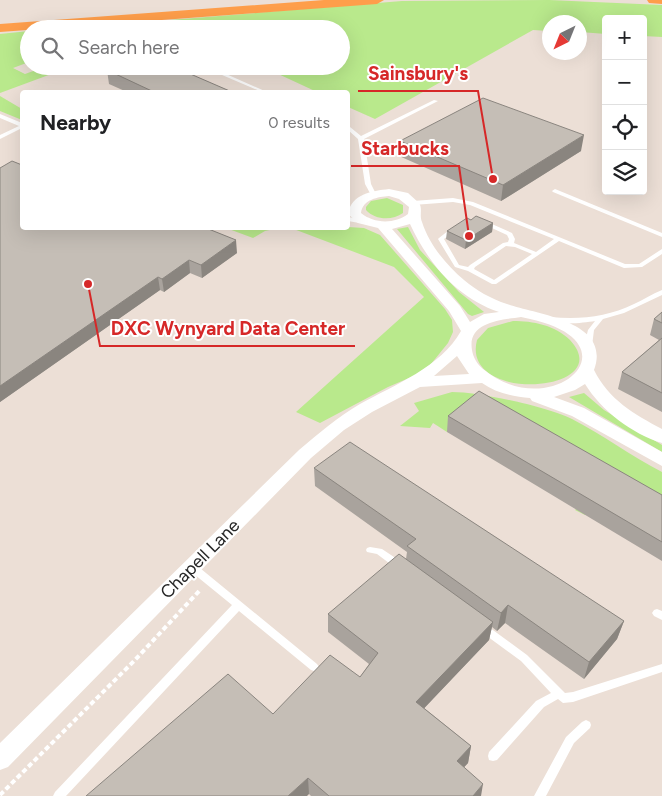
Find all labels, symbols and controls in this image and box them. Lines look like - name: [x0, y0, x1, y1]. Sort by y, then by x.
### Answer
- north arrow: [542, 15, 587, 60]
- map controls: [602, 15, 647, 195]
- button: +: [602, 15, 647, 60]
- search box: [20, 20, 350, 75]
- icon: search: [38, 34, 66, 62]
- text: Search here: [78, 36, 180, 59]
- callout: Sainsbury's: [358, 57, 478, 91]
- button: −: [602, 60, 647, 105]
- text: Sainsbury's: [368, 62, 468, 85]
- button: locate: [602, 105, 647, 150]
- text: Nearby: [40, 110, 111, 135]
- text: 0 results: [268, 113, 330, 132]
- callout: Starbucks: [351, 132, 459, 166]
- text: Starbucks: [361, 137, 449, 160]
- button: layers: [602, 150, 647, 195]
- callout: DXC Wynyard Data Center: [100, 312, 355, 346]
- text: DXC Wynyard Data Center: [111, 317, 345, 340]
- street label: Chapell Lane: [156, 515, 244, 603]

